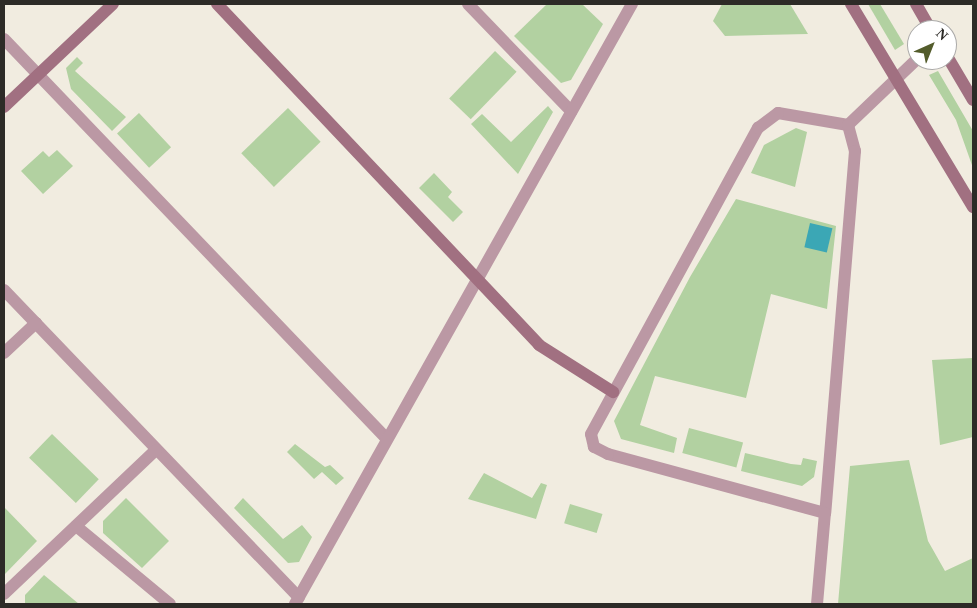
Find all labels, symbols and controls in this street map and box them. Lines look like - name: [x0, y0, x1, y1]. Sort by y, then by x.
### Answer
- north arrow: [907, 20, 957, 70]
- text: N: [933, 26, 951, 43]

